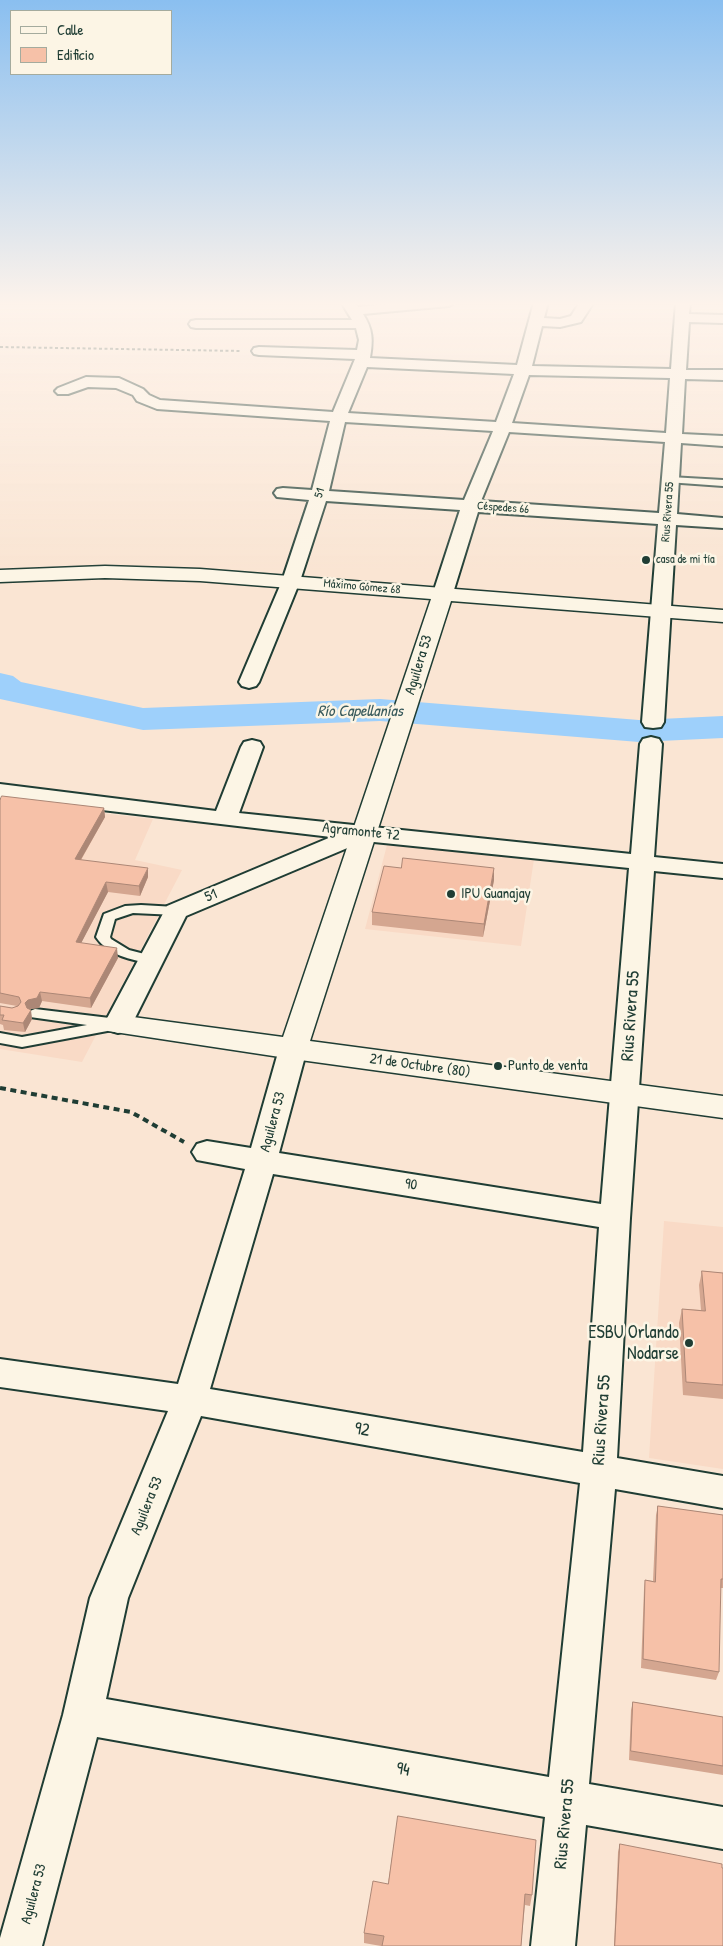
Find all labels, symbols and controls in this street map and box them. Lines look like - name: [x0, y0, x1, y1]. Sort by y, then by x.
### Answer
- legend: [10, 10, 172, 75]
- text: Calle: [57, 19, 84, 40]
- text: Edificio: [57, 44, 94, 65]
- street label: Rius Rivera 55: [659, 481, 677, 543]
- street label: 51: [312, 487, 328, 499]
- street label: Céspedes 66: [476, 499, 530, 517]
- place label: casa de mi tía: [656, 553, 715, 567]
- marker: casa de mi tía: [640, 554, 652, 566]
- street label: Máximo Gómez 68: [323, 576, 401, 598]
- street label: Aguilera 53: [401, 633, 437, 697]
- water label: Río Capellanías: [317, 702, 403, 722]
- street label: Agramonte 72: [321, 819, 401, 845]
- street label: 51: [202, 885, 220, 907]
- place label: IPU Guanajay: [461, 885, 531, 903]
- marker: IPU Guanajay: [445, 888, 457, 900]
- street label: Rius Rivera 55: [617, 970, 645, 1062]
- street label: 21 de Octubre (80): [368, 1050, 472, 1082]
- place label: Punto de venta: [508, 1057, 588, 1075]
- marker: Punto de venta: [492, 1060, 504, 1072]
- street label: Aguilera 53: [256, 1090, 290, 1154]
- street label: 90: [404, 1175, 418, 1195]
- place label: ESBU Orlando Nodarse: [588, 1322, 679, 1365]
- marker: ESBU Orlando Nodarse: [683, 1337, 695, 1349]
- street label: Rius Rivera 55: [588, 1374, 616, 1466]
- street label: 92: [353, 1418, 371, 1442]
- street label: Aguilera 53: [127, 1474, 167, 1538]
- street label: 94: [395, 1758, 411, 1782]
- street label: Rius Rivera 55: [550, 1778, 580, 1870]
- street label: Aguilera 53: [17, 1862, 51, 1926]

